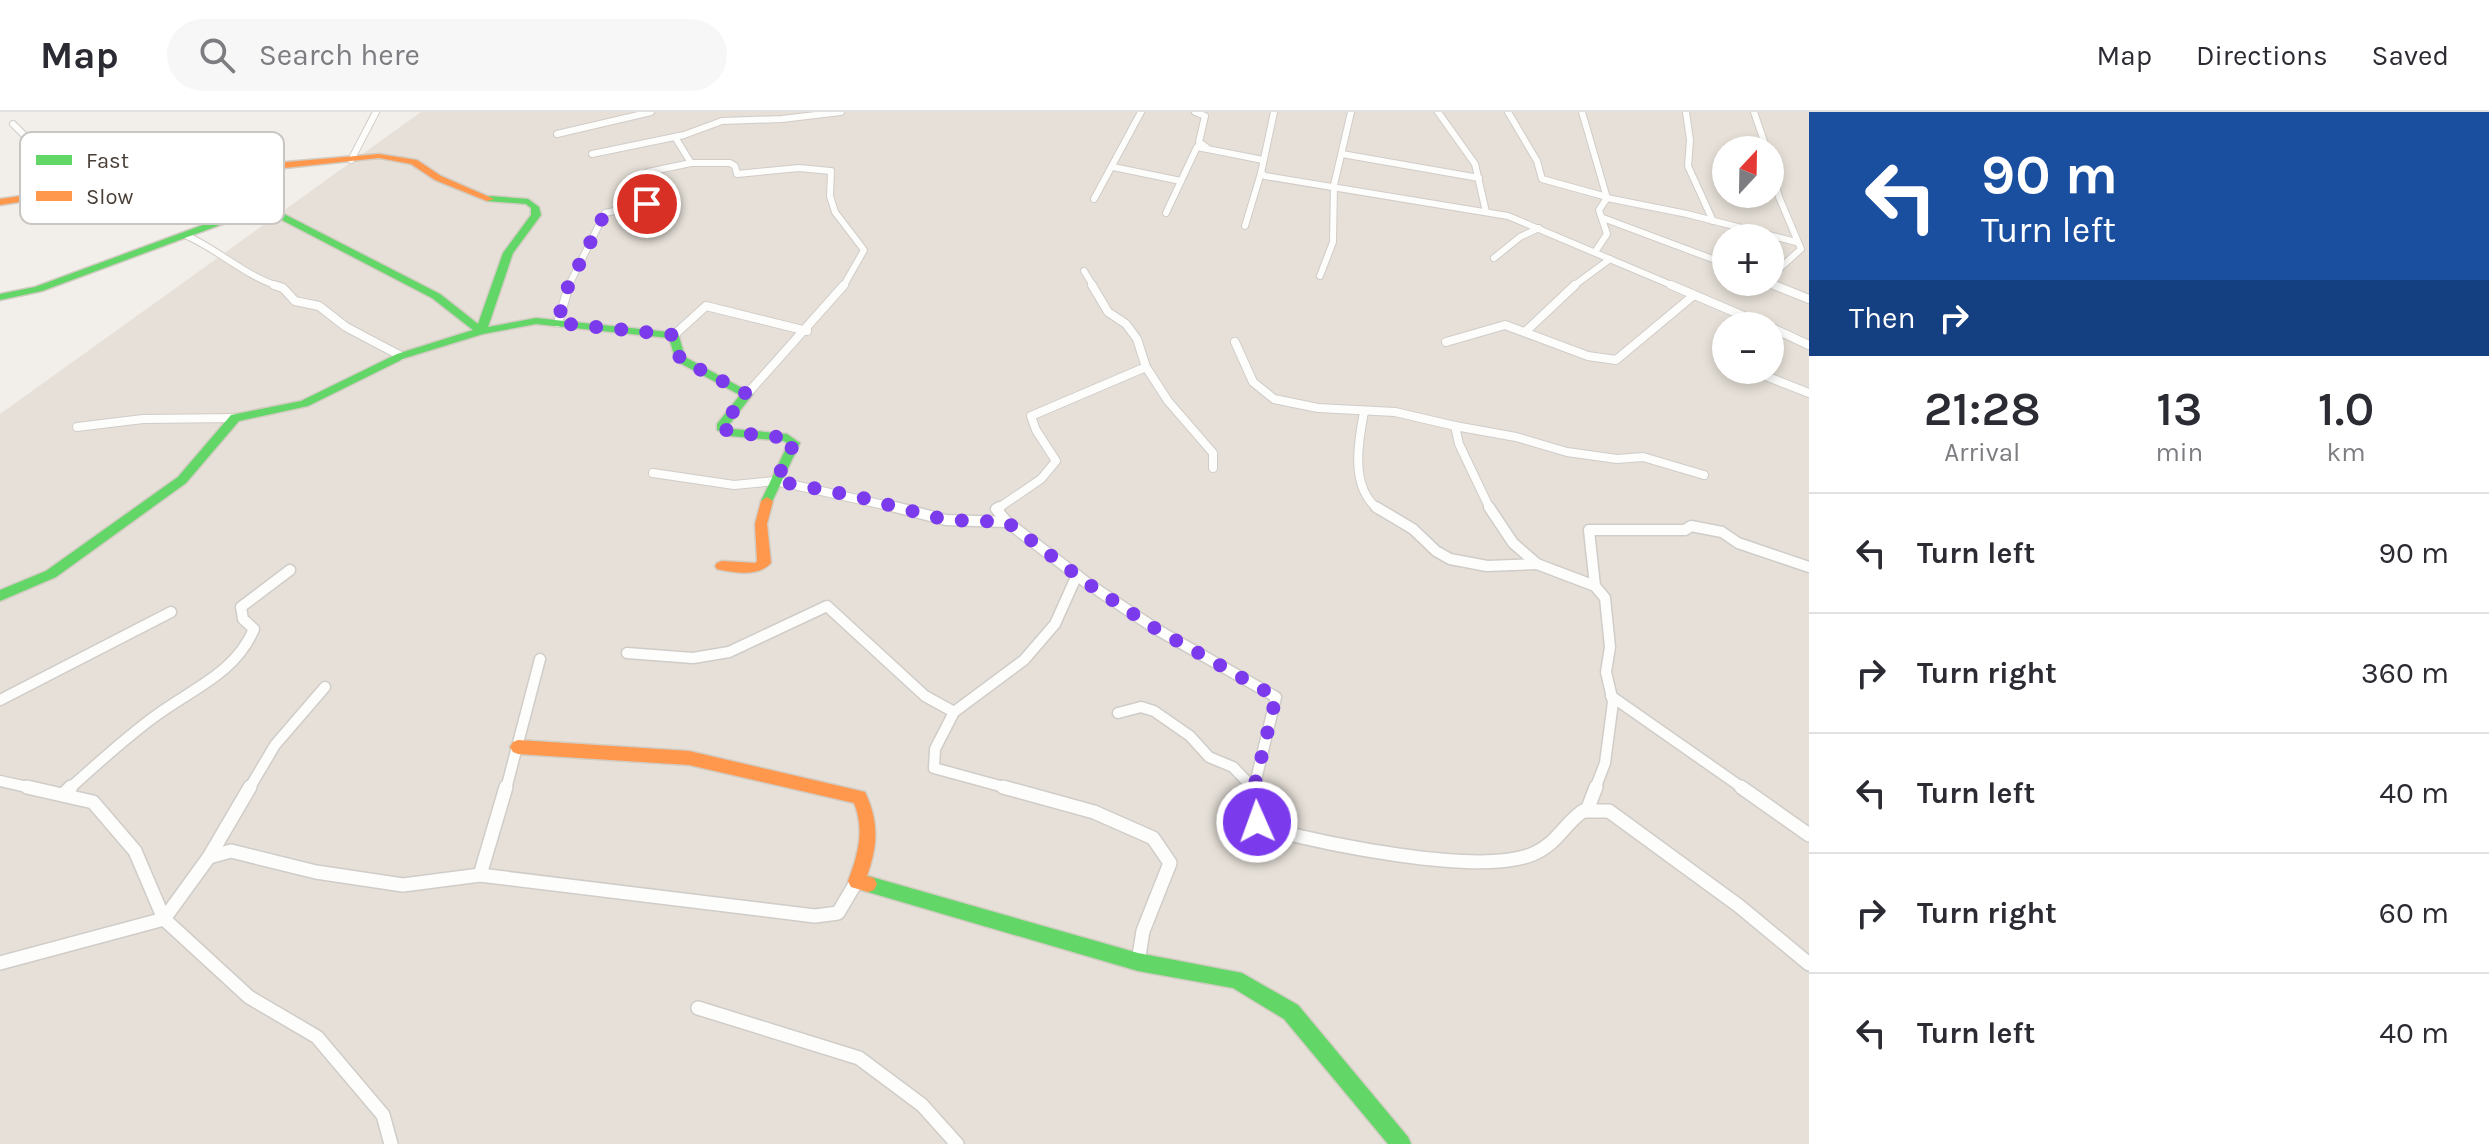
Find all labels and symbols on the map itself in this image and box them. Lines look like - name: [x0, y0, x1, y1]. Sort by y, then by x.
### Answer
- legend: [20, 132, 284, 224]
- north arrow: [1712, 136, 1784, 208]
- text: Fast: [86, 148, 129, 174]
- pin: [613, 170, 681, 238]
- text: Slow: [86, 184, 133, 210]
- position arrow: [1215, 780, 1299, 864]

